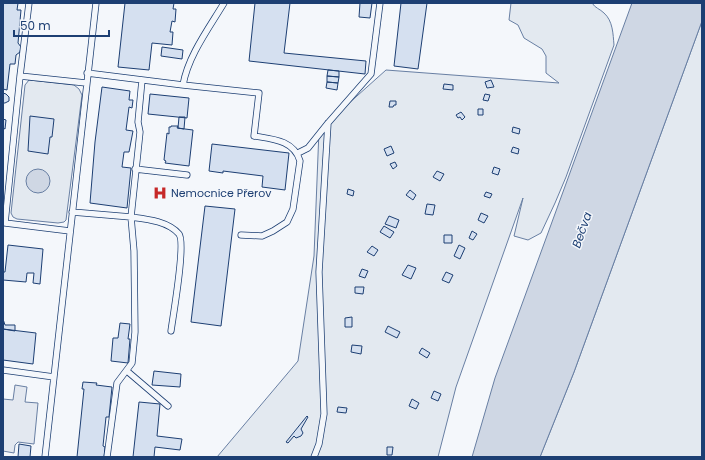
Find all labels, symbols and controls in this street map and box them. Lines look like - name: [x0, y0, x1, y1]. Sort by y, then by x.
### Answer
- scale bar: [14, 12, 109, 38]
- text: 50 m: [20, 17, 51, 34]
- hospital icon: Nemocnice Přerov: [152, 185, 168, 201]
- place label: Nemocnice Přerov: [171, 185, 272, 201]
- water label: Bečva: [567, 210, 596, 250]

